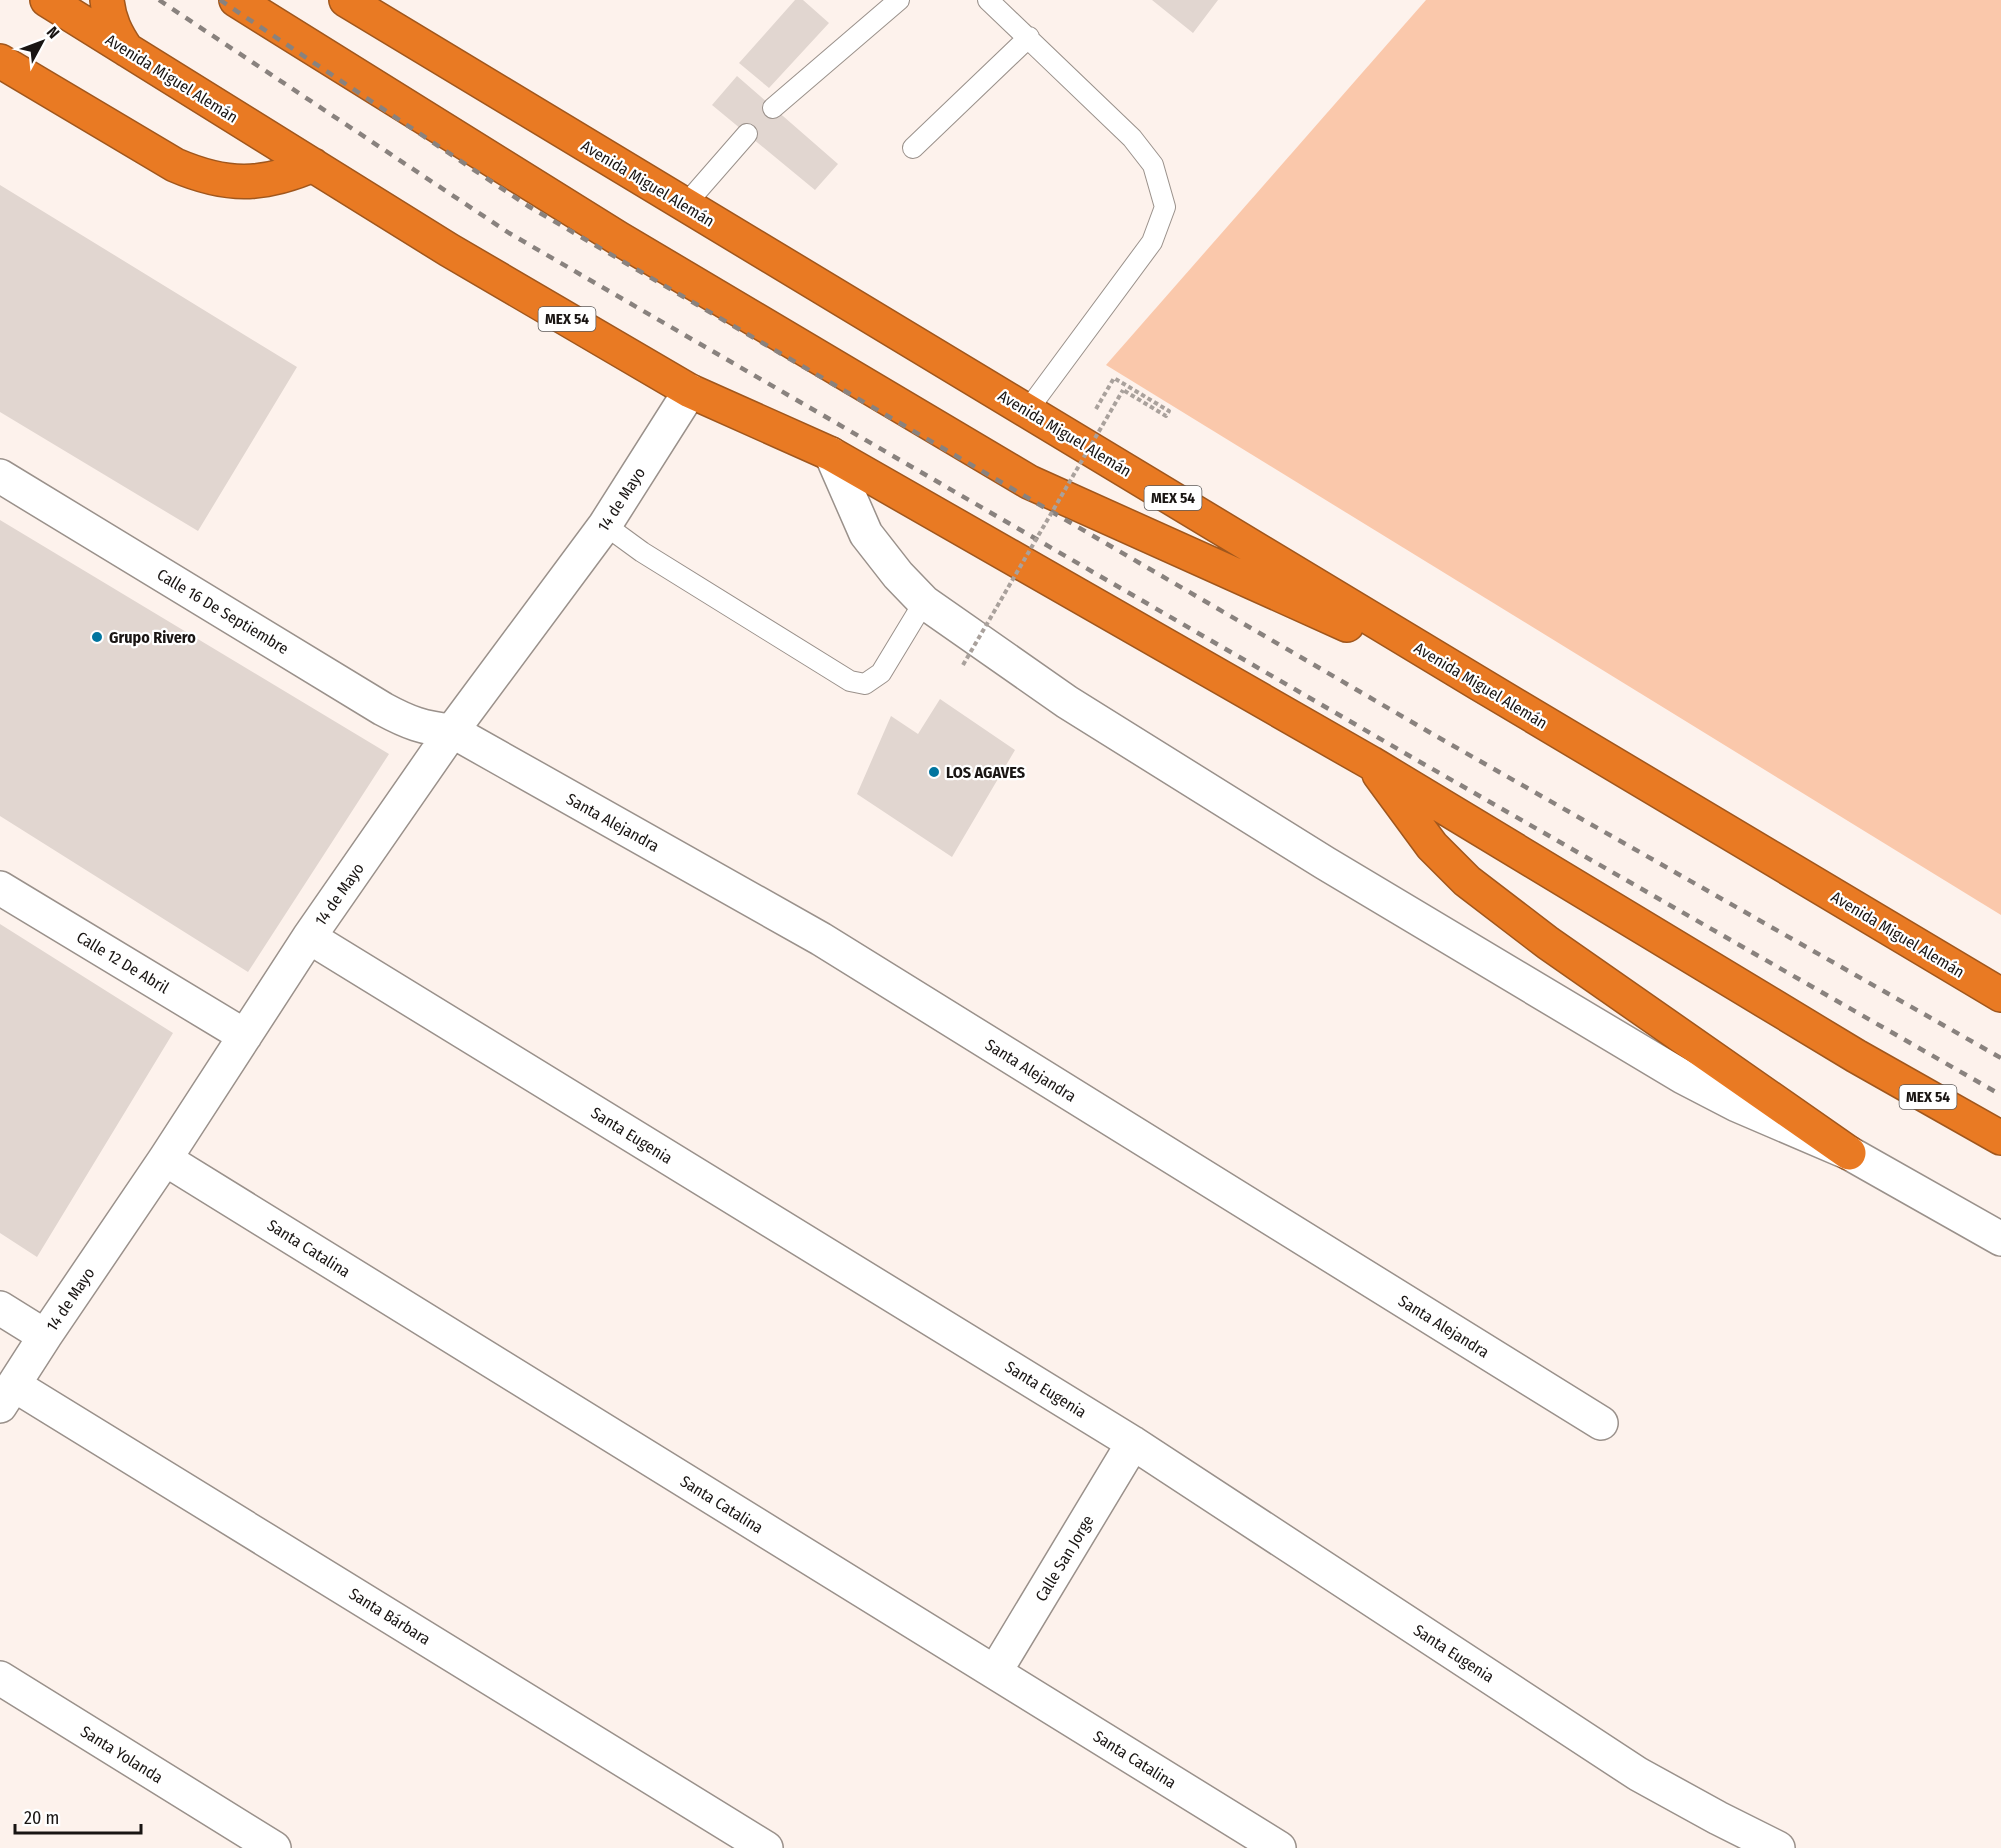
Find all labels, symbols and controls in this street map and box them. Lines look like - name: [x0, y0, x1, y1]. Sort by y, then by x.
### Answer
- north arrow: [12, 12, 72, 72]
- text: N: [43, 23, 63, 42]
- street label: Avenida Miguel Alemán: [102, 30, 241, 127]
- street label: Avenida Miguel Alemán: [578, 136, 718, 231]
- road number: MEX 54: [538, 307, 596, 331]
- street label: Avenida Miguel Alemán: [995, 386, 1135, 481]
- street label: 14 de Mayo: [594, 464, 649, 535]
- road number: MEX 54: [1144, 486, 1202, 510]
- street label: Calle 16 De Septiembre: [154, 565, 292, 658]
- place label: Grupo Rivero: [109, 628, 196, 647]
- marker: Grupo Rivero: [90, 630, 104, 644]
- street label: Avenida Miguel Alemán: [1411, 638, 1551, 733]
- place label: LOS AGAVES: [946, 763, 1025, 782]
- marker: LOS AGAVES: [927, 765, 941, 779]
- street label: Santa Alejandra: [563, 789, 663, 856]
- street label: 14 de Mayo: [311, 859, 368, 929]
- street label: Avenida Miguel Alemán: [1828, 887, 1968, 982]
- street label: Calle 12 De Abril: [73, 927, 172, 997]
- street label: Santa Alejandra: [982, 1035, 1080, 1106]
- road number: MEX 54: [1900, 1085, 1956, 1109]
- street label: Santa Eugenia: [588, 1103, 676, 1168]
- street label: Santa Catalina: [264, 1215, 354, 1281]
- street label: 14 de Mayo: [42, 1264, 99, 1335]
- street label: Santa Alejandra: [1395, 1291, 1493, 1362]
- street label: Santa Eugenia: [1002, 1357, 1090, 1422]
- street label: Santa Catalina: [677, 1471, 767, 1537]
- street label: Calle San Jorge: [1031, 1512, 1098, 1605]
- street label: Santa Bárbara: [346, 1584, 434, 1649]
- street label: Santa Eugenia: [1410, 1620, 1498, 1687]
- street label: Santa Yolanda: [77, 1722, 166, 1787]
- street label: Santa Catalina: [1090, 1726, 1180, 1792]
- scale bar: [15, 1797, 141, 1835]
- text: 20 m: [24, 1807, 59, 1829]

